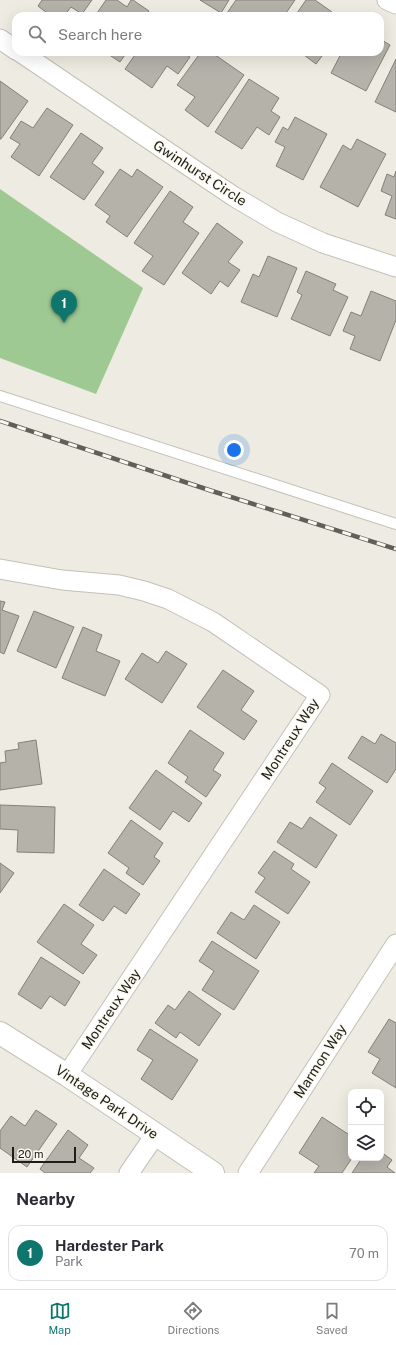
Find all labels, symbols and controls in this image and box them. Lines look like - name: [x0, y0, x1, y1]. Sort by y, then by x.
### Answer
- search box: [12, 12, 384, 56]
- icon: search: [26, 23, 48, 45]
- text: Search here: [58, 26, 142, 43]
- street label: Gwinhurst Circle: [150, 137, 250, 209]
- pin: 1: [51, 290, 77, 323]
- your location: [224, 440, 244, 460]
- street label: Montreux Way: [258, 695, 322, 783]
- street label: Montreux Way: [78, 965, 144, 1052]
- street label: Marmon Way: [290, 1021, 350, 1101]
- street label: Vintage Park Drive: [53, 1062, 161, 1142]
- map controls: [348, 1089, 384, 1161]
- button: locate: [348, 1089, 384, 1125]
- button: layers: [348, 1125, 384, 1161]
- scale bar: [12, 1145, 76, 1164]
- text: 20 m: [18, 1148, 43, 1160]
- text: Nearby: [16, 1189, 75, 1209]
- text: Hardester Park: [55, 1237, 164, 1254]
- text: 1: [27, 1246, 33, 1261]
- text: 70 m: [349, 1246, 379, 1261]
- text: Park: [55, 1254, 83, 1269]
- tab: Map: [48, 1300, 71, 1336]
- tab: Directions: [168, 1300, 219, 1336]
- tab: Saved: [316, 1300, 348, 1336]

